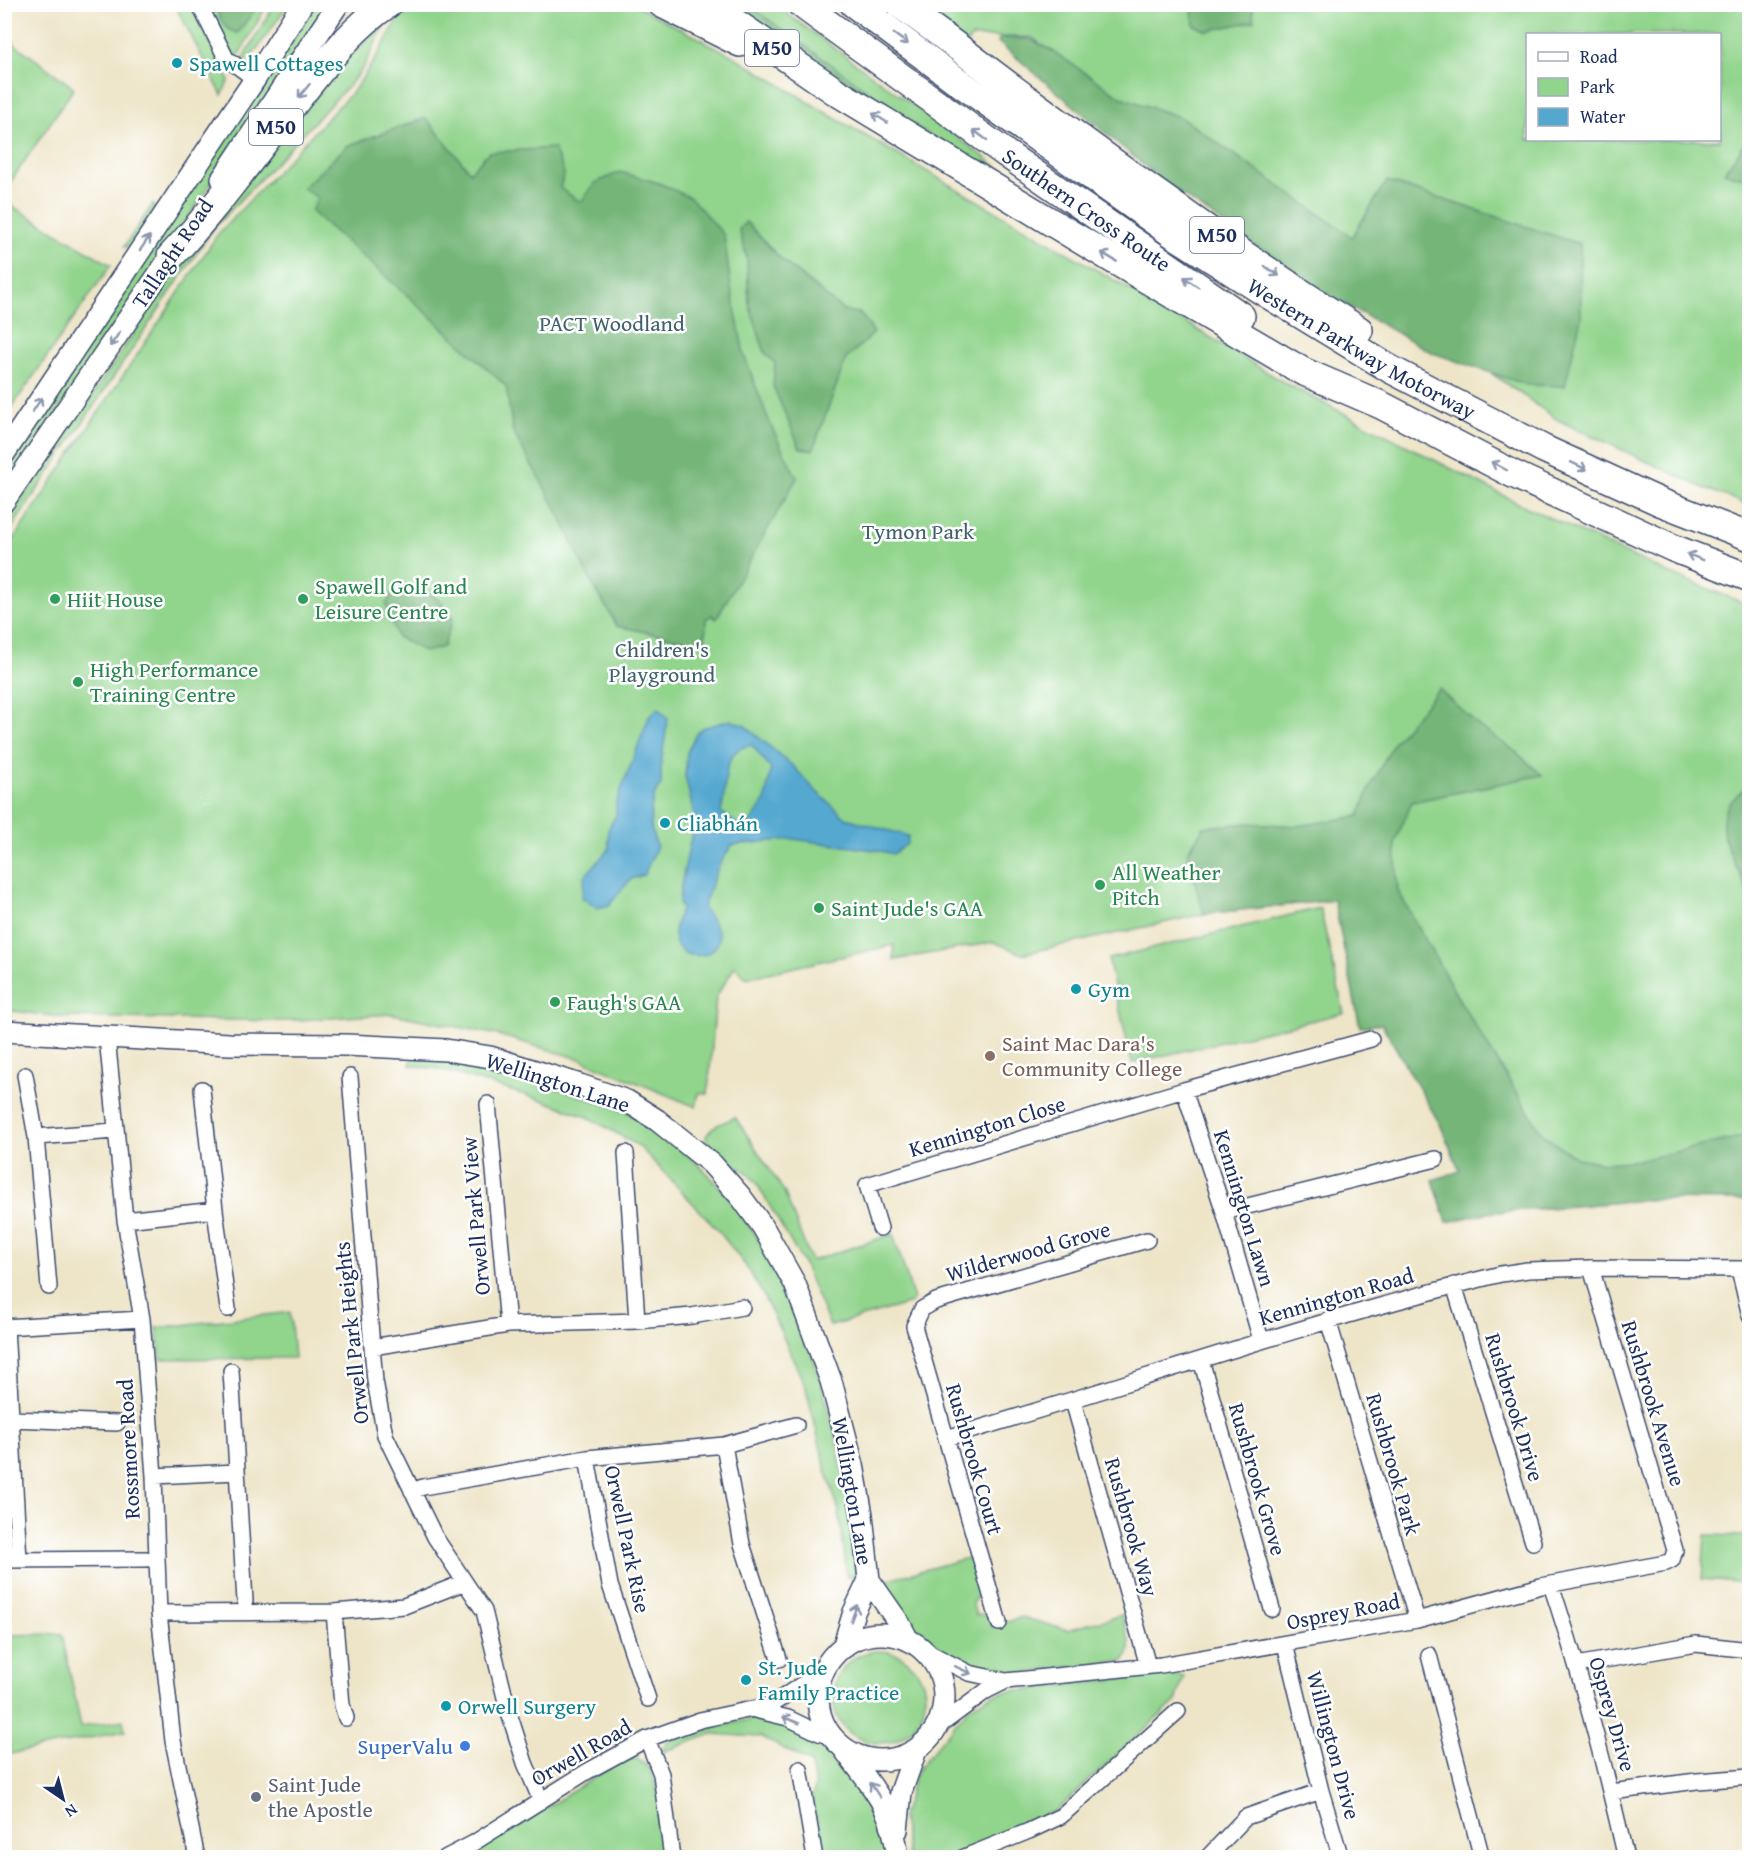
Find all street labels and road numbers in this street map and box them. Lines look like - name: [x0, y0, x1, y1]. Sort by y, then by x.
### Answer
- road number: M50: [745, 30, 799, 66]
- road number: M50: [249, 109, 303, 145]
- street label: Southern Cross Route: [996, 140, 1178, 279]
- street label: Tallaght Road: [123, 191, 221, 314]
- road number: M50: [1190, 217, 1244, 253]
- street label: Western Parkway Motorway: [1241, 269, 1482, 427]
- street label: Wellington Lane: [482, 1044, 634, 1120]
- street label: Kennington Close: [905, 1087, 1069, 1165]
- street label: Kennington Lawn: [1206, 1126, 1284, 1291]
- street label: Orwell Park View: [452, 1135, 498, 1297]
- street label: Wilderwood Grove: [942, 1212, 1114, 1290]
- street label: Orwell Park Heights: [326, 1240, 376, 1426]
- street label: Kennington Road: [1255, 1259, 1417, 1333]
- street label: Rushbrook Avenue: [1614, 1316, 1694, 1490]
- street label: Rushbrook Drive: [1477, 1329, 1553, 1485]
- street label: Rossmore Road: [108, 1378, 148, 1520]
- street label: Rushbrook Court: [938, 1380, 1012, 1539]
- street label: Rushbrook Park: [1358, 1389, 1430, 1540]
- street label: Rushbrook Grove: [1221, 1399, 1295, 1559]
- street label: Wellington Lane: [824, 1414, 882, 1568]
- street label: Rushbrook Way: [1097, 1454, 1167, 1600]
- street label: Orwell Park Rise: [597, 1462, 659, 1616]
- street label: Osprey Road: [1284, 1584, 1403, 1638]
- street label: Osprey Drive: [1581, 1653, 1645, 1775]
- street label: Willington Drive: [1299, 1667, 1369, 1823]
- street label: Orwell Road: [525, 1710, 637, 1794]

